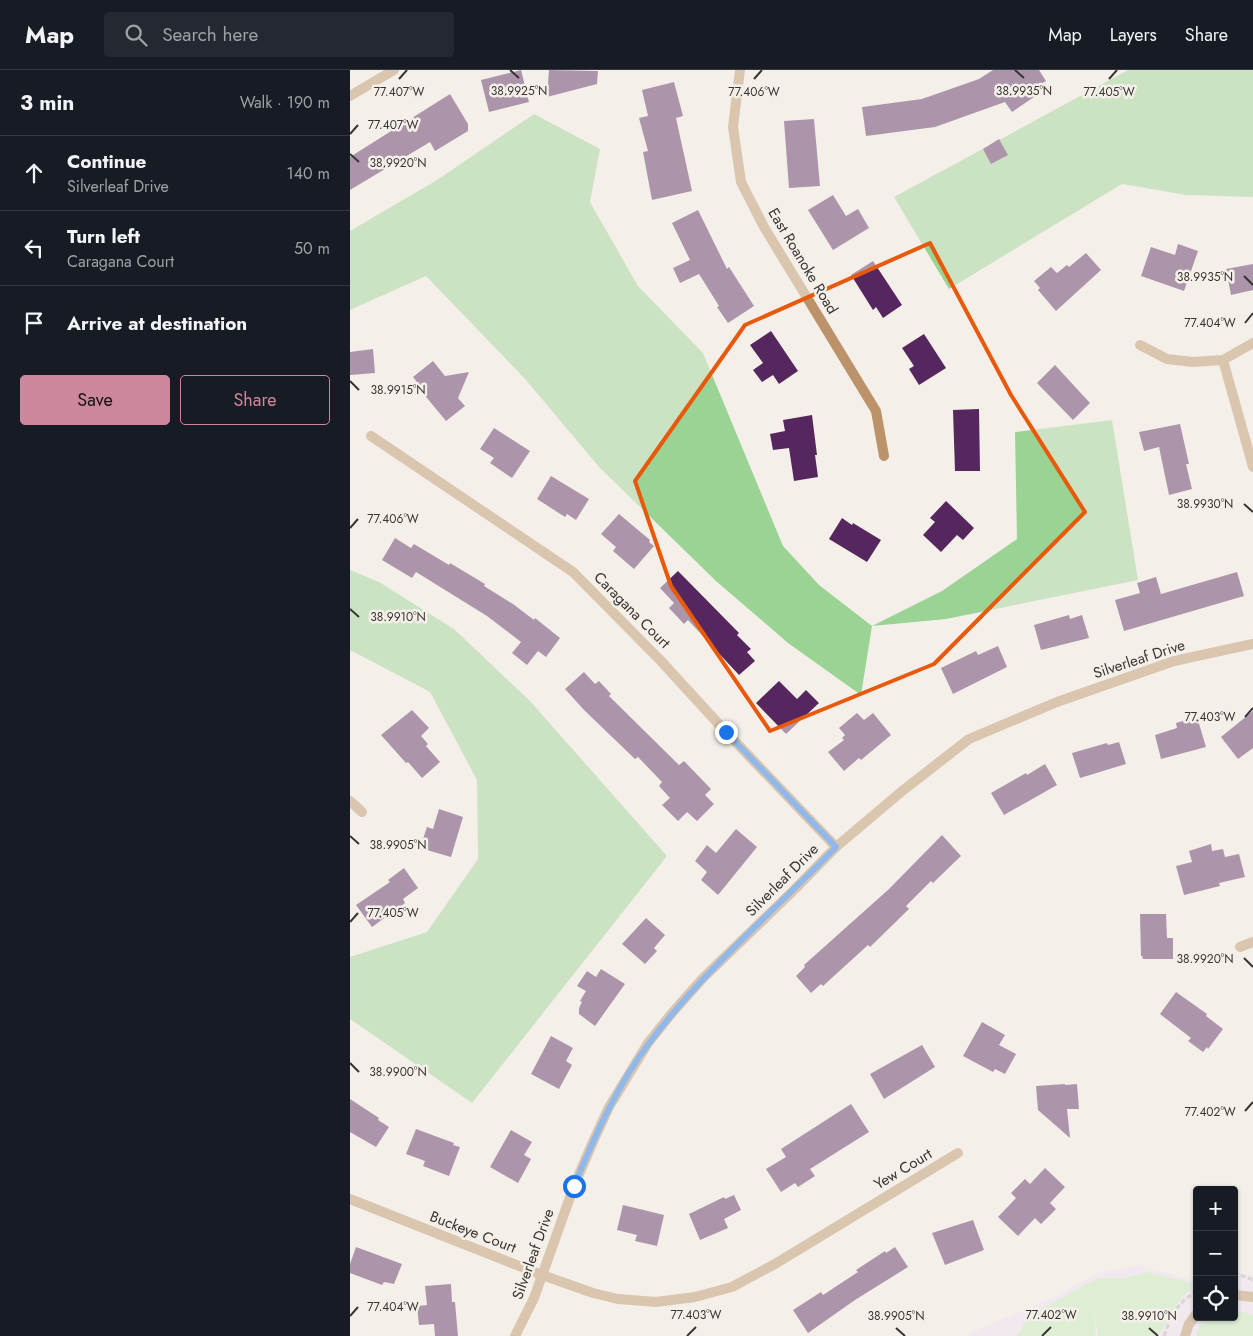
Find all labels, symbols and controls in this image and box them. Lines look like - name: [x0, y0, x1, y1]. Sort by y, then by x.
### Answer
- search box: [104, 12, 454, 57]
- text: Map: [25, 17, 74, 52]
- icon: search: [122, 21, 150, 49]
- text: Search here: [162, 21, 258, 48]
- text: Map: [1048, 22, 1082, 48]
- text: Layers: [1110, 22, 1157, 48]
- text: Share: [1185, 22, 1228, 48]
- text: 38.9925°N: [491, 82, 547, 100]
- text: 38.9935°N: [996, 82, 1052, 100]
- text: 77.407°W: [374, 83, 424, 101]
- text: 77.406°W: [728, 83, 780, 101]
- text: 77.405°W: [1083, 83, 1135, 101]
- text: 3 min: [20, 88, 74, 118]
- text: Walk · 190 m: [240, 91, 330, 114]
- text: 77.407°W: [368, 116, 418, 134]
- text: Continue: [67, 148, 146, 175]
- text: 38.9920°N: [369, 154, 427, 172]
- icon: ahead: [20, 159, 48, 187]
- text: 140 m: [287, 162, 330, 185]
- text: Silverleaf Drive: [67, 175, 169, 198]
- street label: East Roanoke Road: [763, 204, 843, 318]
- text: Turn left: [67, 223, 140, 250]
- icon: left: [20, 234, 48, 262]
- text: 50 m: [294, 237, 330, 260]
- text: Caragana Court: [67, 250, 174, 273]
- text: 38.9935°N: [1177, 268, 1233, 286]
- icon: arrive: [20, 309, 48, 337]
- text: Arrive at destination: [67, 310, 247, 337]
- text: 77.404°W: [1184, 314, 1236, 332]
- button: Save: [20, 375, 170, 425]
- button: Share: [180, 375, 330, 425]
- text: 38.9915°N: [370, 381, 426, 399]
- text: 38.9930°N: [1177, 495, 1233, 513]
- text: 77.406°W: [367, 510, 419, 528]
- street label: Caragana Court: [589, 567, 676, 654]
- text: 38.9910°N: [370, 608, 426, 626]
- street label: Silverleaf Drive: [1090, 634, 1188, 684]
- text: 77.403°W: [1185, 708, 1236, 726]
- route end: [715, 721, 738, 744]
- text: 38.9905°N: [370, 836, 426, 854]
- street label: Silverleaf Drive: [741, 838, 824, 921]
- text: 77.405°W: [367, 904, 419, 922]
- text: 38.9920°N: [1176, 950, 1234, 968]
- text: 38.9900°N: [369, 1063, 427, 1081]
- text: 77.402°W: [1184, 1103, 1236, 1121]
- street label: Yew Court: [870, 1143, 937, 1195]
- route start: [563, 1175, 586, 1198]
- map controls: [1193, 1186, 1238, 1321]
- button: +: [1193, 1186, 1238, 1231]
- street label: Buckeye Court: [427, 1205, 520, 1259]
- street label: Silverleaf Drive: [506, 1205, 560, 1303]
- button: −: [1193, 1231, 1238, 1276]
- button: locate: [1193, 1276, 1238, 1321]
- text: 77.404°W: [367, 1298, 419, 1316]
- text: 77.403°W: [671, 1306, 722, 1324]
- text: 77.402°W: [1025, 1306, 1077, 1324]
- text: 38.9905°N: [868, 1307, 924, 1325]
- text: 38.9910°N: [1121, 1307, 1177, 1325]

